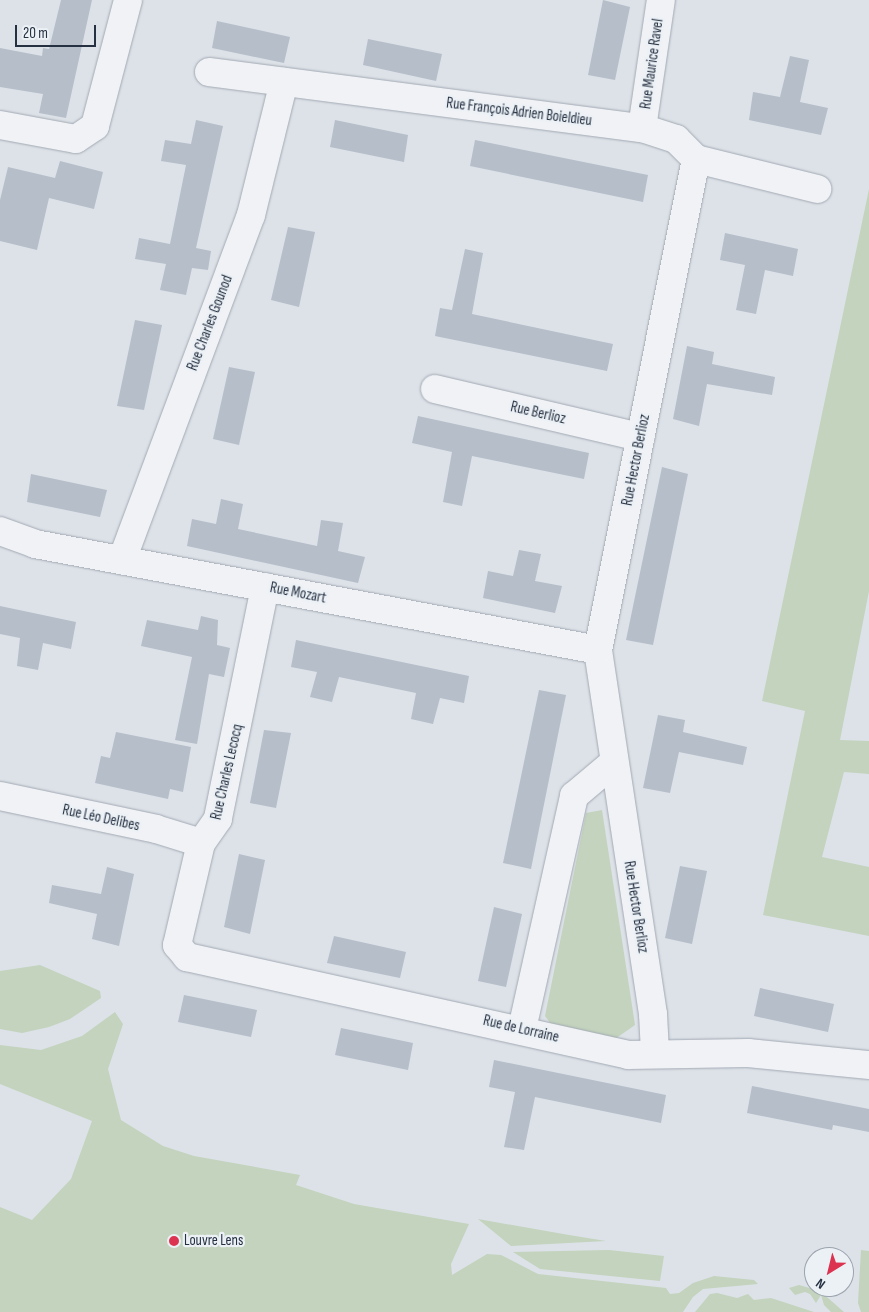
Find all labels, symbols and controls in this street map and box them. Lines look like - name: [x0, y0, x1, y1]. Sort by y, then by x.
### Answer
- scale bar: [18, 15, 99, 47]
- street label: Rue Maurice Ravel: [637, 18, 667, 110]
- text: 20 m: [23, 24, 48, 43]
- street label: Rue François Adrien Boieldieu: [445, 94, 593, 130]
- street label: Rue Charles Gounod: [184, 273, 236, 373]
- street label: Rue Berlioz: [509, 398, 567, 428]
- street label: Rue Hector Berlioz: [618, 413, 654, 507]
- street label: Rue Mozart: [268, 579, 328, 607]
- street label: Rue Charles Lecocq: [207, 722, 247, 822]
- street label: Rue Léo Delibes: [61, 801, 141, 835]
- street label: Rue Hector Berlioz: [620, 860, 652, 954]
- street label: Rue de Lorraine: [481, 1012, 561, 1046]
- place label: Louvre Lens: [184, 1232, 243, 1250]
- marker: Louvre Lens: [168, 1235, 180, 1247]
- north arrow: [804, 1247, 854, 1297]
- text: N: [812, 1275, 829, 1293]

